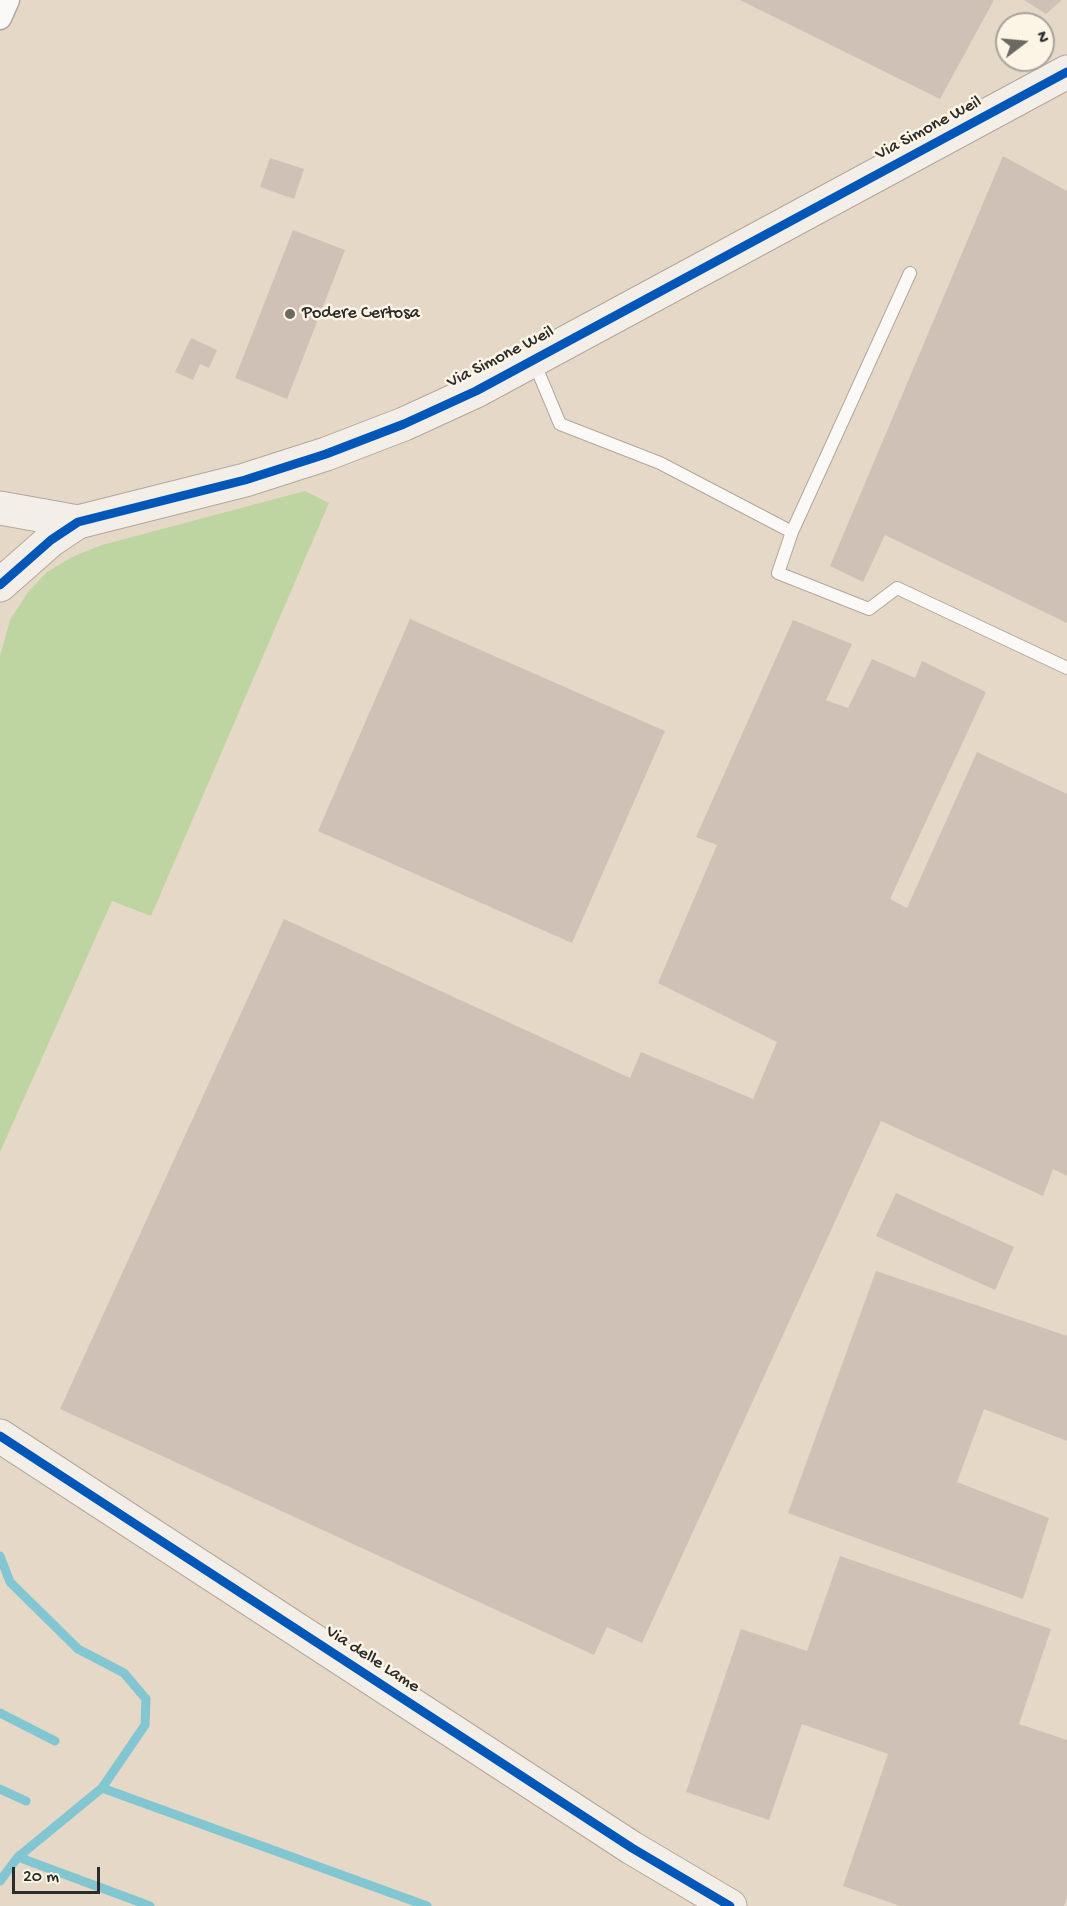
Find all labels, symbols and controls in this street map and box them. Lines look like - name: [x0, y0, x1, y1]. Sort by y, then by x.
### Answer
- north arrow: [995, 12, 1055, 72]
- text: N: [1030, 30, 1051, 45]
- street label: Via Simone Weil: [872, 92, 986, 166]
- place label: Podere Certosa: [302, 303, 420, 325]
- marker: Podere Certosa: [283, 307, 297, 321]
- street label: Via Simone Weil: [444, 322, 558, 394]
- street label: Via delle Lame: [321, 1621, 423, 1699]
- scale bar: [15, 1855, 104, 1893]
- text: 20 m: [23, 1867, 59, 1888]

